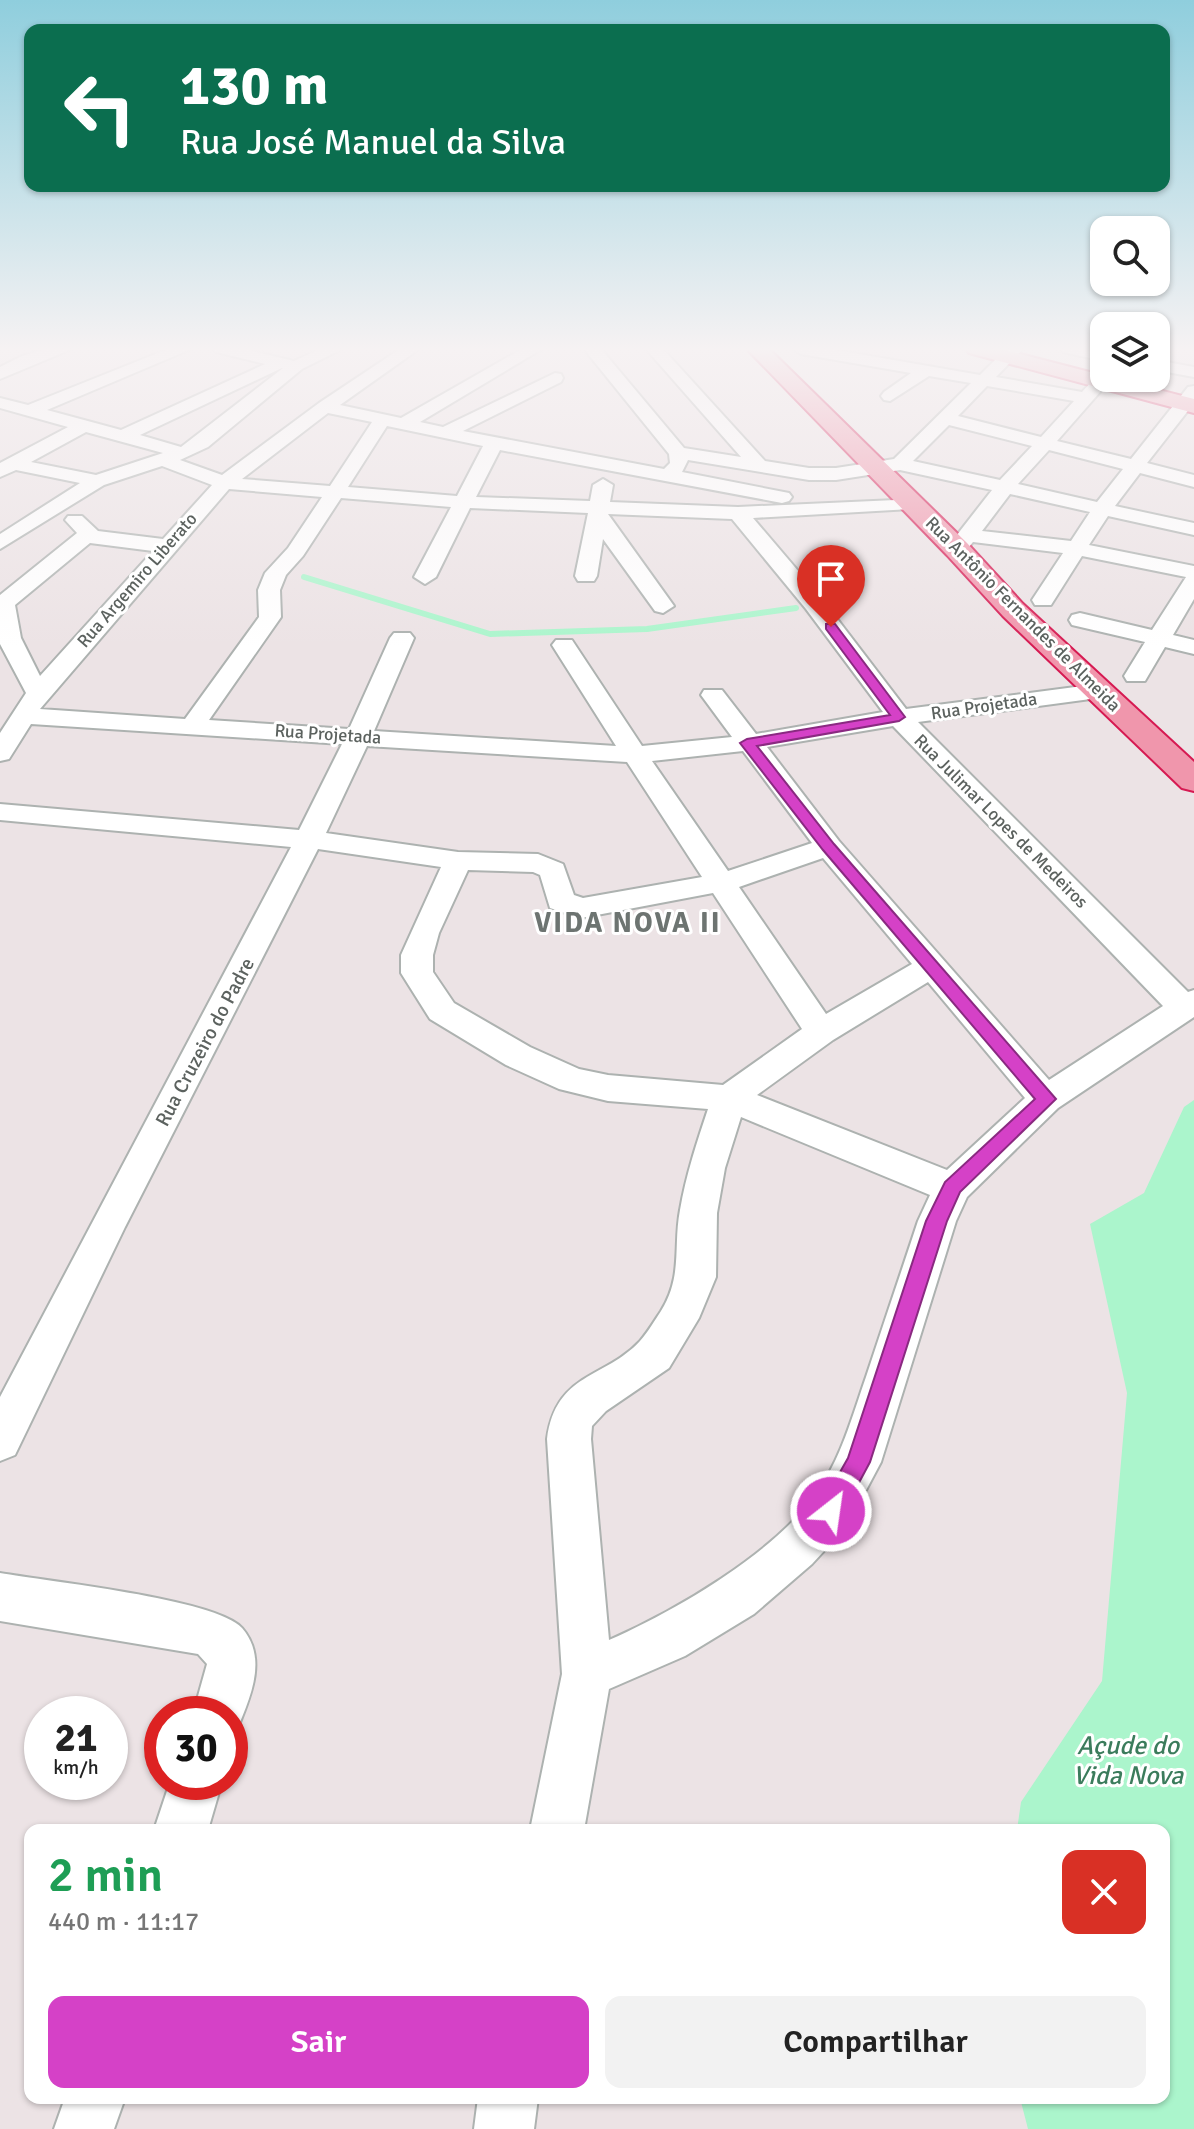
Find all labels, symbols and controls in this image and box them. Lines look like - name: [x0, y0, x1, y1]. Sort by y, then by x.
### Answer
- text: 130 m: [180, 51, 328, 120]
- icon: left: [48, 56, 152, 160]
- text: Rua José Manuel da Silva: [180, 120, 566, 165]
- map controls: [1090, 216, 1170, 392]
- button: search: [1090, 216, 1170, 296]
- button: layers: [1090, 312, 1170, 392]
- street label: Rua Argemiro Liberato: [72, 508, 202, 652]
- street label: Rua Antônio Fernandes de Almeida: [921, 512, 1125, 716]
- pin: [797, 545, 865, 627]
- icon: arrive: [809, 557, 853, 601]
- street label: Rua Projetada: [930, 688, 1038, 724]
- street label: Rua Projetada: [274, 719, 382, 749]
- street label: Rua Julimar Lopes de Medeiros: [909, 729, 1093, 913]
- district label: VIDA NOVA II: [534, 906, 722, 940]
- street label: Rua Cruzeiro do Padre: [150, 953, 260, 1131]
- position arrow: [789, 1469, 873, 1553]
- speed limit sign: 30: [144, 1696, 248, 1800]
- text: 21: [54, 1713, 98, 1763]
- water label: Açude do Vida Nova: [1073, 1730, 1184, 1792]
- text: km/h: [53, 1755, 99, 1780]
- text: 2 min: [48, 1846, 163, 1905]
- button: close: [1062, 1850, 1146, 1934]
- text: 440 m · 11:17: [48, 1906, 199, 1938]
- button: Sair: [48, 1996, 589, 2088]
- button: Compartilhar: [605, 1996, 1146, 2088]

